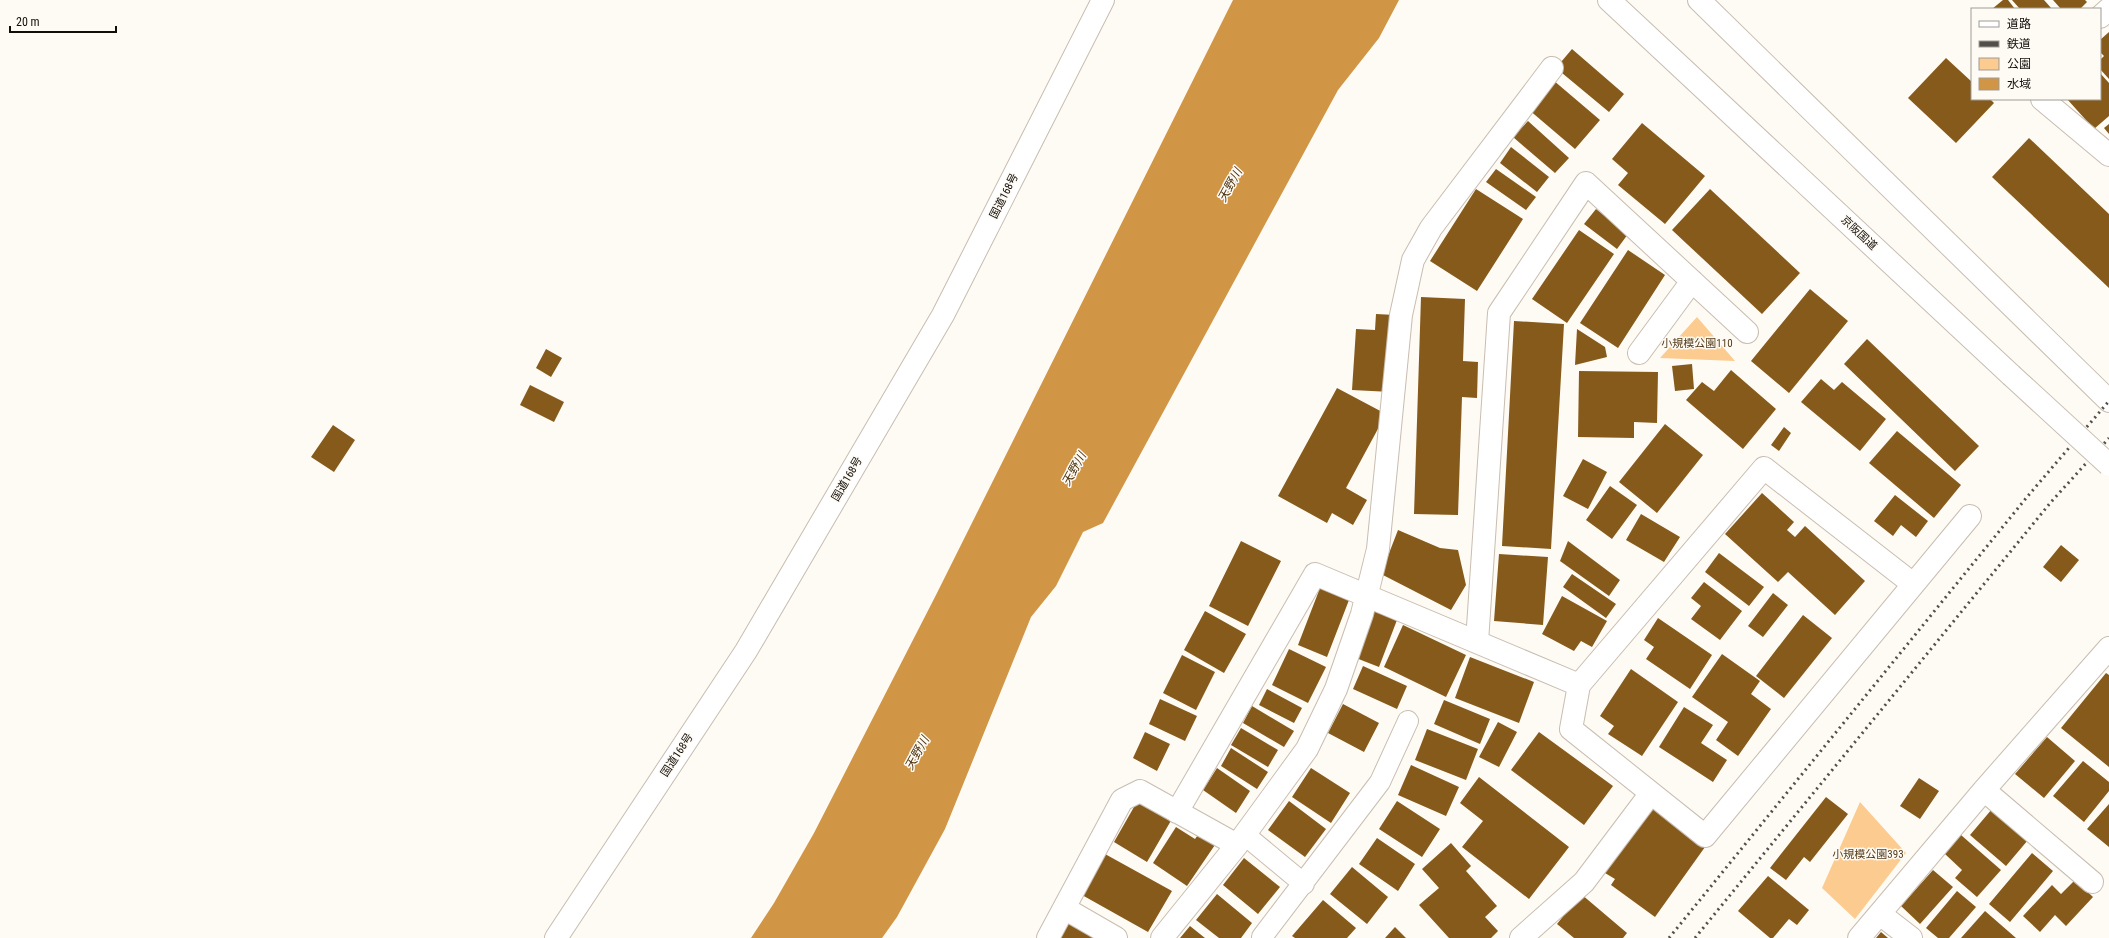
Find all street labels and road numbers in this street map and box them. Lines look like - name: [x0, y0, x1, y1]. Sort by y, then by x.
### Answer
- street label: 国道168号: [987, 171, 1021, 221]
- street label: 京阪国道: [1838, 213, 1880, 253]
- street label: 国道168号: [829, 454, 865, 504]
- street label: 国道168号: [658, 731, 696, 779]

